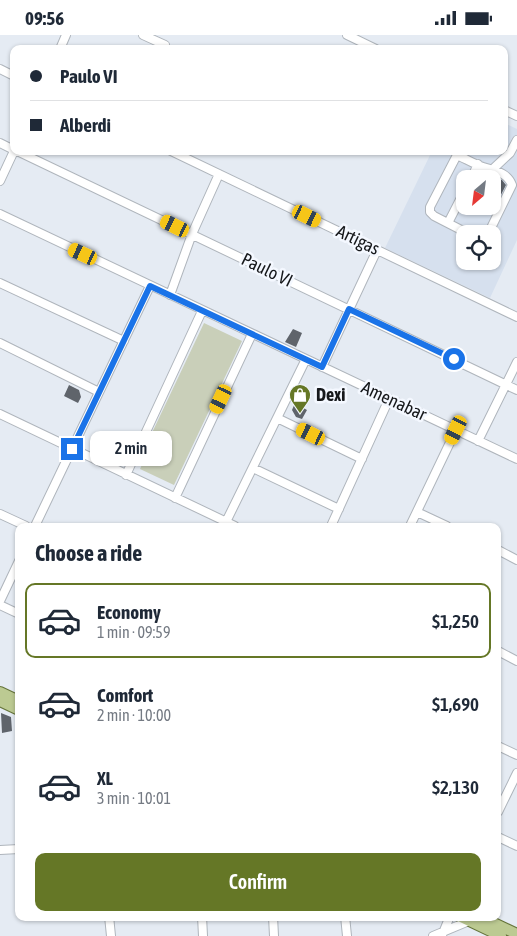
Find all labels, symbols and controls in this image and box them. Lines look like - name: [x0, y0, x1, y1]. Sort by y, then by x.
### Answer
- text: 09:56: [25, 7, 64, 29]
- text: Paulo VI: [60, 65, 117, 87]
- text: Alberdi: [60, 114, 111, 136]
- north arrow: [456, 170, 501, 215]
- map controls: [456, 170, 501, 270]
- car: [290, 203, 323, 229]
- car: [158, 213, 191, 239]
- street label: Artigas: [333, 220, 383, 259]
- button: locate: [456, 225, 501, 270]
- car: [66, 241, 99, 267]
- street label: Paulo VI: [238, 248, 296, 291]
- route start: [443, 348, 465, 370]
- street label: Amenabar: [358, 376, 431, 425]
- car: [207, 382, 234, 416]
- shop icon: Dexi: [288, 383, 312, 414]
- place label: Dexi: [316, 384, 345, 405]
- car: [442, 413, 469, 447]
- car: [294, 421, 327, 447]
- callout: 2 min: [90, 431, 172, 467]
- route end: [61, 438, 83, 460]
- text: 2 min: [115, 439, 147, 457]
- text: Choose a ride: [35, 540, 142, 566]
- icon: car: [37, 598, 82, 643]
- text: Economy: [97, 601, 161, 623]
- text: $1,250: [432, 610, 479, 632]
- text: 1 min · 09:59: [97, 623, 170, 641]
- icon: car: [37, 681, 82, 726]
- text: Comfort: [97, 684, 153, 706]
- text: $1,690: [432, 693, 479, 715]
- text: 2 min · 10:00: [97, 706, 171, 724]
- icon: car: [37, 764, 82, 809]
- text: XL: [97, 767, 113, 789]
- text: $2,130: [432, 776, 479, 798]
- text: 3 min · 10:01: [97, 789, 171, 807]
- button: Confirm: [35, 853, 481, 911]

